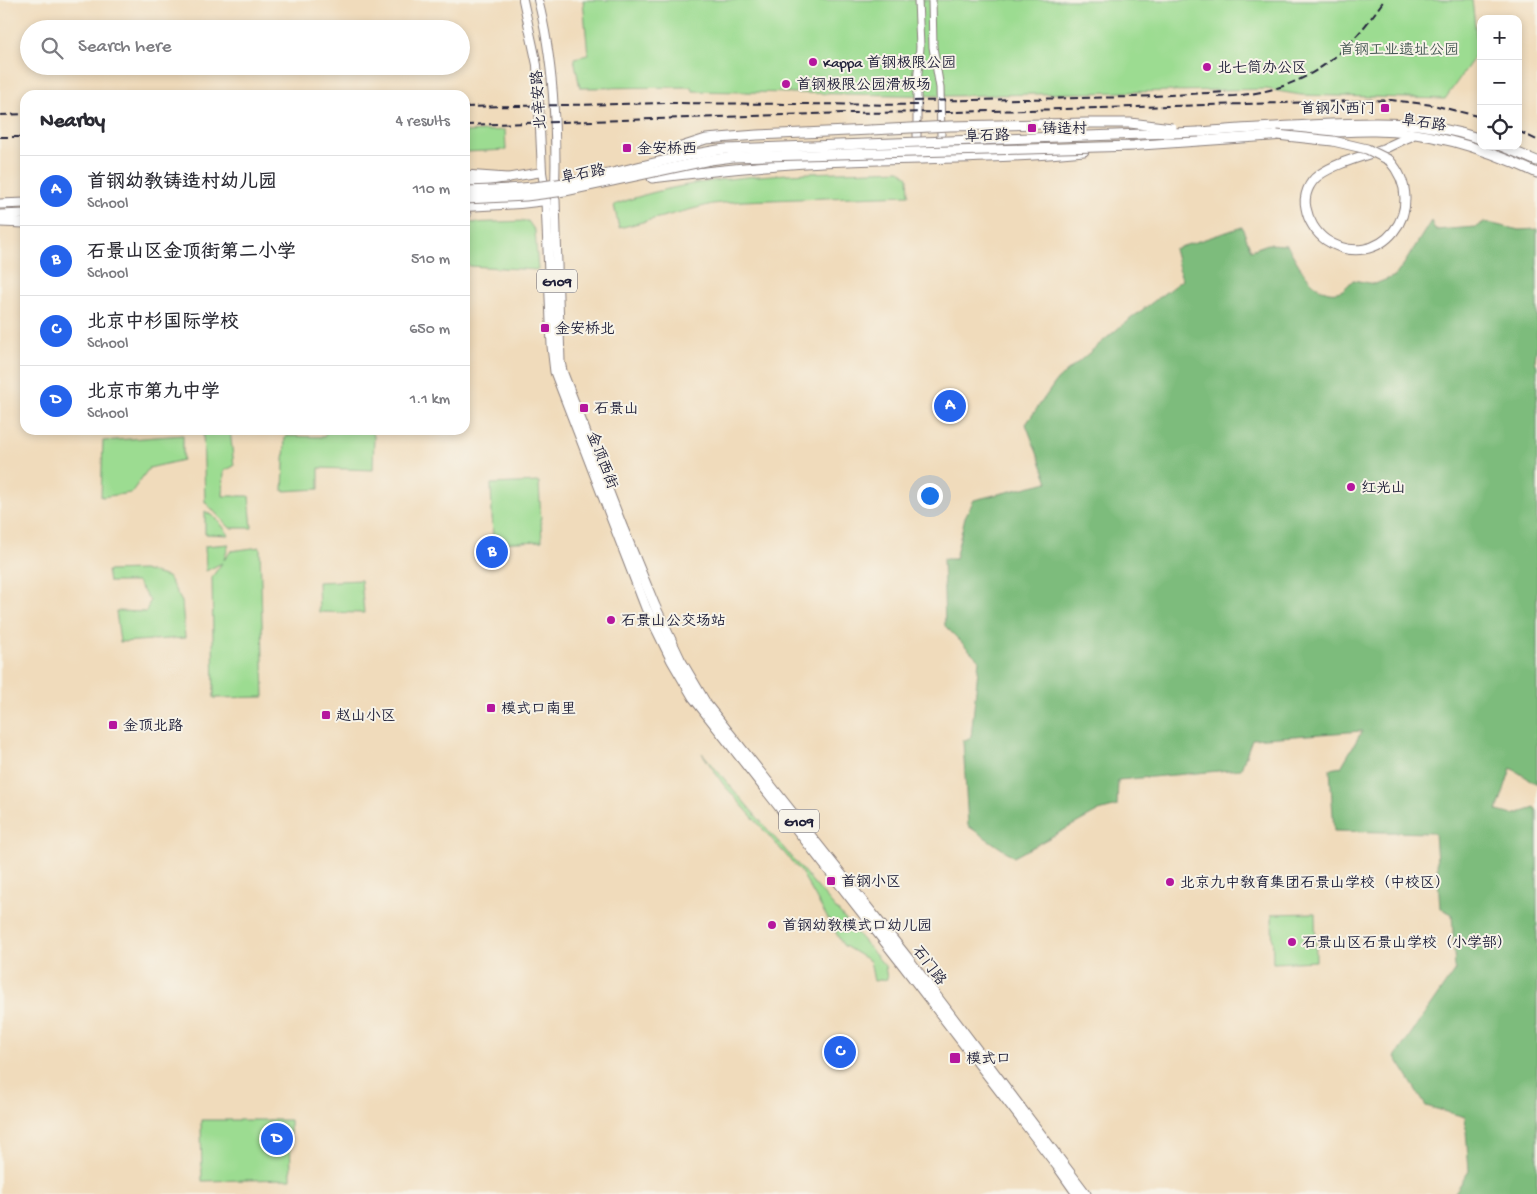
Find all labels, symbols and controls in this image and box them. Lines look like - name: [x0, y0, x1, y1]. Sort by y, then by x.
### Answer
- map controls: [1477, 15, 1522, 150]
- button: +: [1477, 15, 1522, 60]
- search box: [20, 20, 470, 75]
- icon: search: [38, 34, 66, 62]
- text: Search here: [78, 36, 172, 59]
- park label: 首钢工业遗址公园: [1339, 42, 1459, 60]
- place label: Kappa 首钢极限公园: [823, 55, 956, 73]
- marker: Kappa 首钢极限公园: [807, 56, 819, 68]
- place label: 北七筒办公区: [1217, 60, 1307, 78]
- button: −: [1477, 60, 1522, 105]
- marker: 北七筒办公区: [1201, 61, 1213, 73]
- street label: 北辛安路: [528, 69, 551, 130]
- place label: 首钢极限公园滑板场: [796, 77, 931, 95]
- marker: 首钢极限公园滑板场: [780, 78, 792, 90]
- place label: 首钢小西门: [1300, 101, 1375, 119]
- marker: 首钢小西门: [1379, 102, 1391, 114]
- button: locate: [1477, 105, 1522, 150]
- text: Nearby: [40, 110, 105, 135]
- street label: 阜石路: [1400, 112, 1447, 136]
- text: 4 results: [395, 113, 450, 132]
- place label: 铸造村: [1042, 120, 1087, 139]
- marker: 铸造村: [1026, 122, 1038, 134]
- street label: 阜石路: [964, 127, 1010, 147]
- place label: 金安桥西: [637, 141, 697, 159]
- marker: 金安桥西: [621, 142, 633, 154]
- street label: 阜石路: [560, 162, 607, 188]
- text: 首钢幼教铸造村幼儿园: [87, 172, 277, 195]
- text: A: [51, 181, 61, 200]
- text: 110 m: [413, 181, 450, 200]
- text: School: [87, 195, 129, 214]
- text: 石景山区金顶街第二小学: [87, 242, 296, 265]
- text: B: [52, 251, 60, 270]
- text: 510 m: [411, 251, 450, 270]
- text: School: [87, 265, 129, 284]
- road number: G109: [537, 270, 577, 292]
- text: 北京中杉国际学校: [87, 312, 239, 335]
- text: C: [52, 321, 60, 340]
- text: 650 m: [409, 321, 450, 340]
- place label: 金安桥北: [555, 321, 615, 339]
- marker: 金安桥北: [539, 322, 551, 334]
- text: School: [87, 335, 129, 354]
- text: 北京市第九中学: [87, 382, 220, 405]
- pin: A: [934, 387, 966, 425]
- text: D: [51, 391, 61, 410]
- text: 1.1 km: [410, 391, 450, 410]
- place label: 石景山: [594, 401, 639, 419]
- marker: 石景山: [578, 402, 590, 414]
- text: School: [87, 405, 129, 424]
- street label: 金顶西街: [582, 429, 620, 492]
- place label: 红光山: [1361, 480, 1406, 498]
- marker: 红光山: [1345, 481, 1357, 493]
- your location: [917, 483, 943, 509]
- pin: B: [476, 533, 508, 571]
- place label: 石景山公交场站: [621, 613, 726, 631]
- marker: 石景山公交场站: [605, 614, 617, 626]
- place label: 模式口南里: [501, 700, 576, 719]
- marker: 模式口南里: [485, 702, 497, 714]
- place label: 赵山小区: [336, 708, 396, 726]
- marker: 赵山小区: [320, 709, 332, 721]
- place label: 金顶北路: [123, 718, 183, 736]
- marker: 金顶北路: [107, 719, 119, 731]
- road number: G109: [779, 809, 819, 832]
- place label: 首钢小区: [841, 874, 901, 892]
- place label: 北京九中教育集团石景山学校（中校区）: [1180, 874, 1450, 893]
- marker: 首钢小区: [825, 875, 837, 887]
- marker: 北京九中教育集团石景山学校（中校区）: [1164, 876, 1176, 888]
- place label: 首钢幼教模式口幼儿园: [782, 918, 932, 936]
- marker: 首钢幼教模式口幼儿园: [766, 919, 778, 931]
- place label: 石景山区石景山学校（小学部）: [1302, 934, 1512, 953]
- marker: 石景山区石景山学校（小学部）: [1286, 936, 1298, 948]
- street label: 石门路: [908, 943, 949, 990]
- pin: C: [824, 1033, 856, 1071]
- marker: 模式口: [948, 1051, 962, 1065]
- place label: 模式口: [966, 1051, 1011, 1069]
- pin: D: [261, 1120, 293, 1158]

